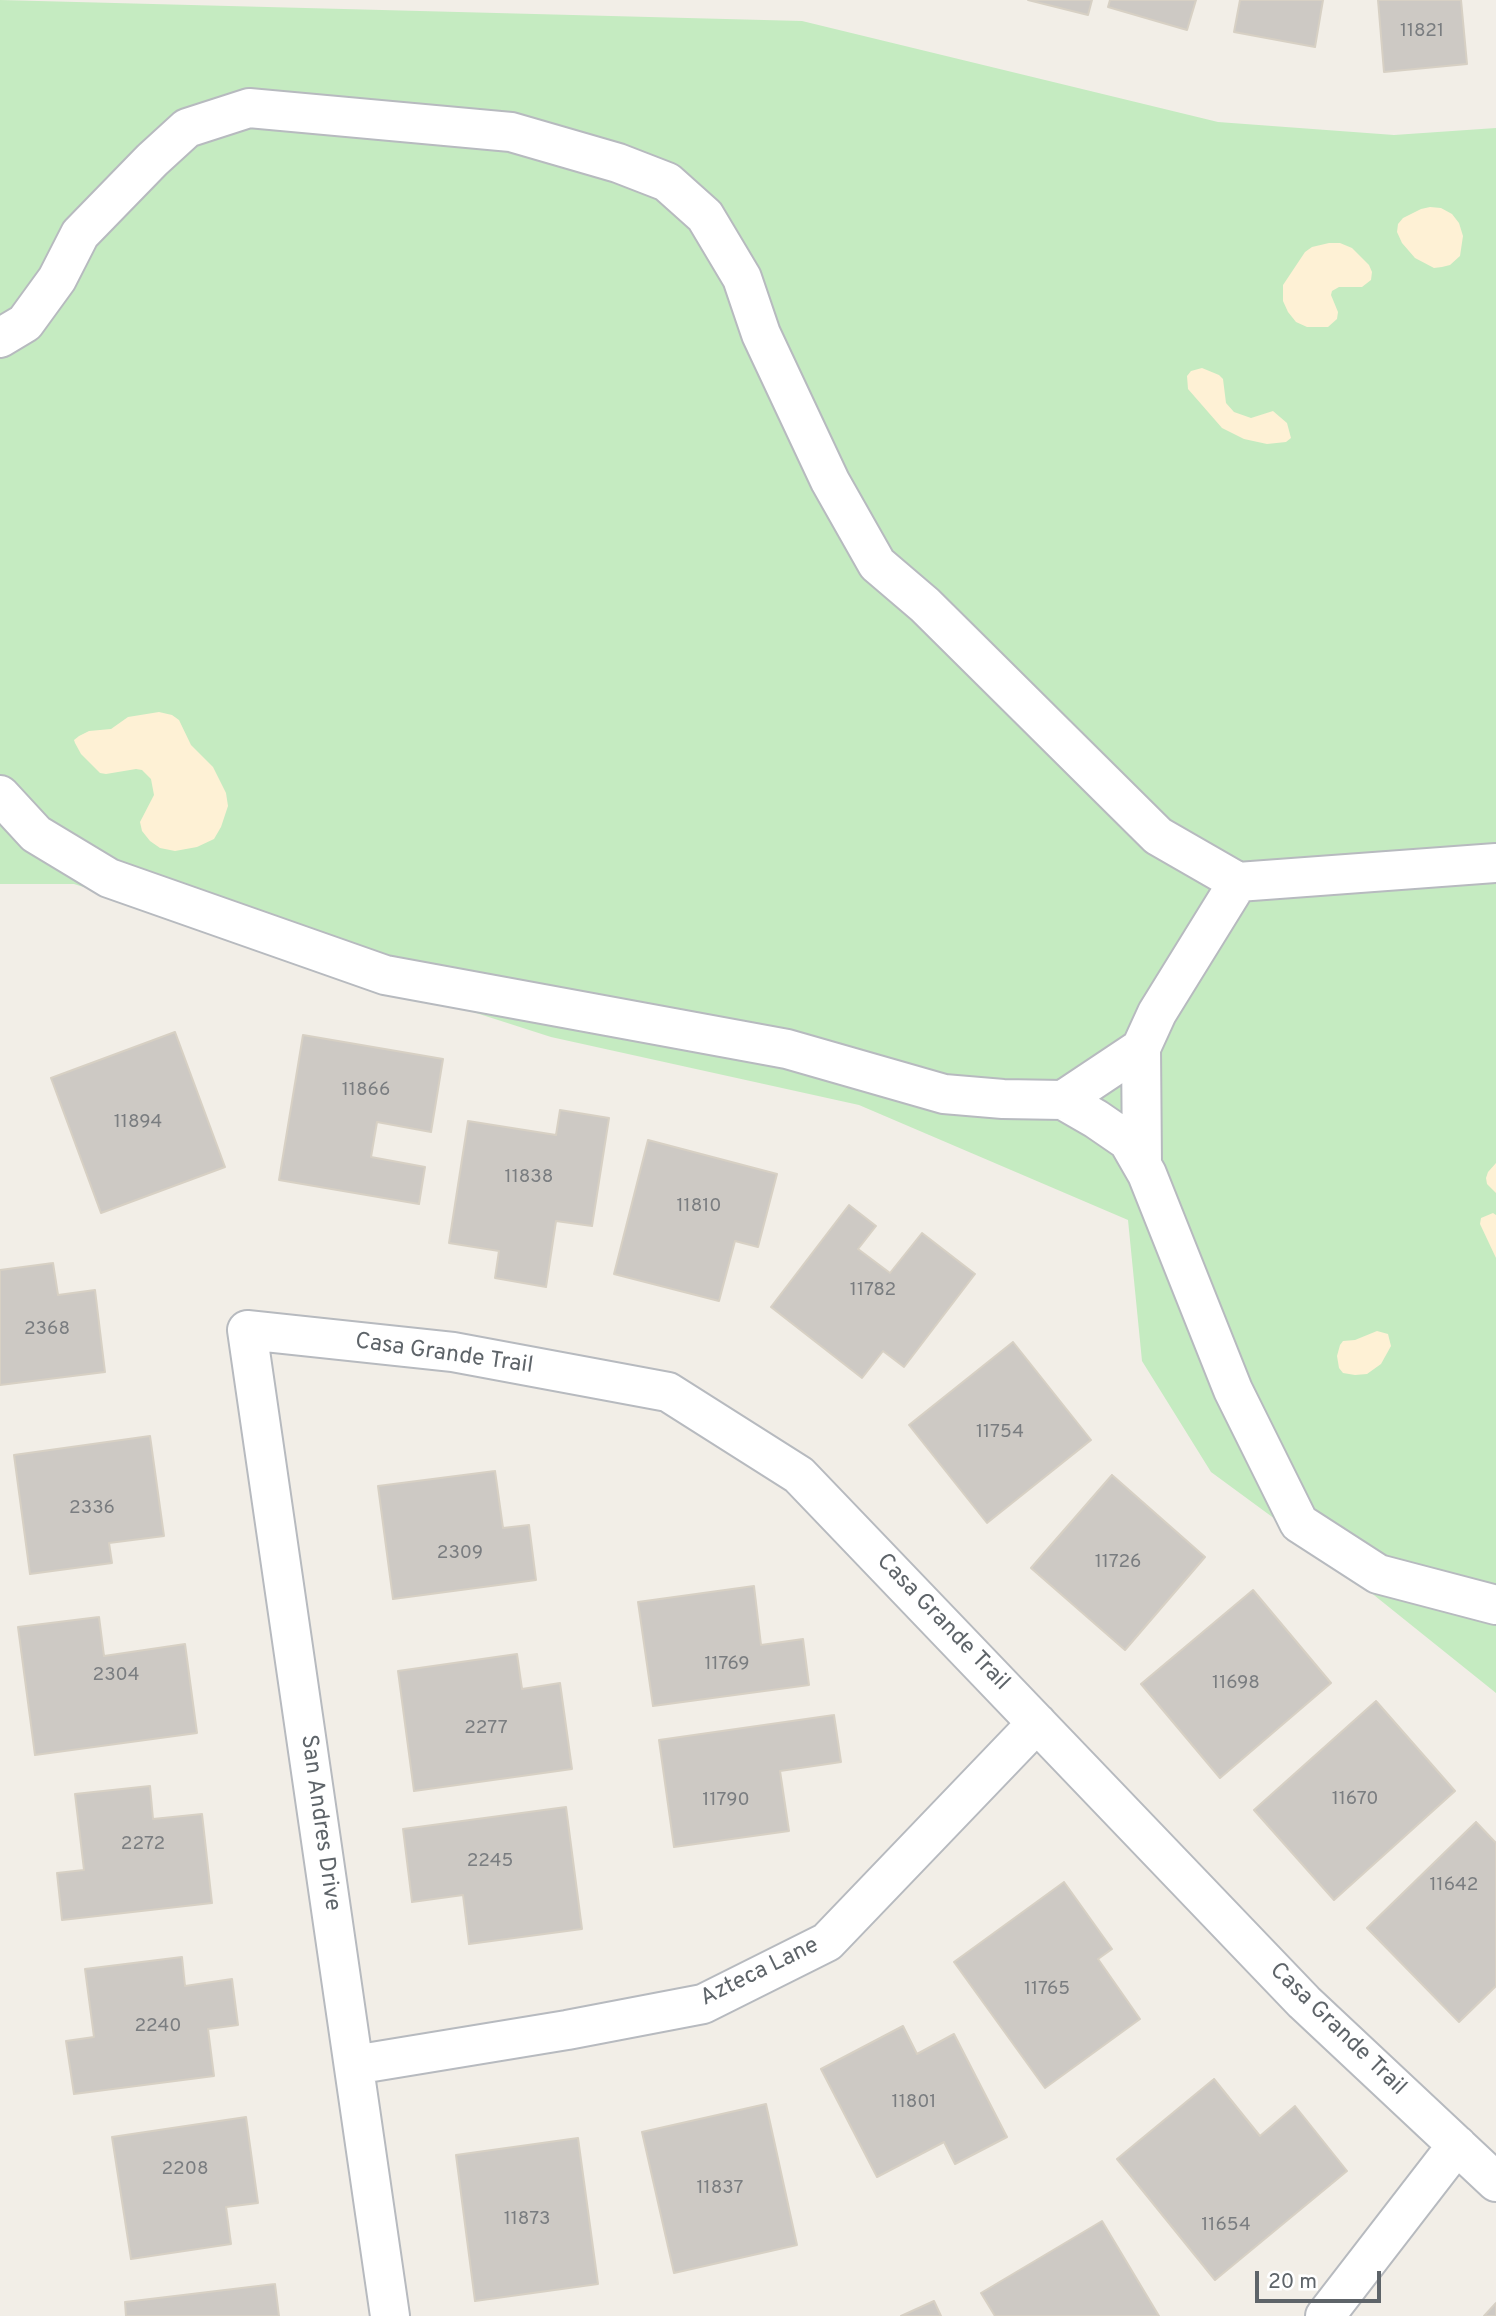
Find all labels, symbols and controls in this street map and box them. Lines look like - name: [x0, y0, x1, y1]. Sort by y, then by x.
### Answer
- house number: 11821: [1400, 21, 1444, 43]
- house number: 11866: [342, 1080, 390, 1102]
- house number: 11894: [114, 1112, 162, 1134]
- house number: 11838: [505, 1167, 553, 1189]
- house number: 11810: [676, 1196, 722, 1218]
- house number: 11782: [850, 1280, 896, 1302]
- house number: 2368: [24, 1319, 70, 1341]
- street label: Casa Grande Trail: [353, 1329, 535, 1381]
- house number: 11754: [976, 1422, 1024, 1444]
- house number: 2336: [69, 1498, 115, 1520]
- house number: 2309: [437, 1543, 483, 1565]
- street label: Casa Grande Trail: [870, 1549, 1014, 1697]
- house number: 11726: [1095, 1552, 1141, 1574]
- house number: 11769: [704, 1654, 750, 1676]
- house number: 2304: [93, 1665, 139, 1687]
- house number: 11698: [1212, 1673, 1260, 1695]
- house number: 2277: [464, 1718, 508, 1740]
- street label: San Andres Drive: [293, 1733, 345, 1913]
- house number: 11670: [1332, 1789, 1378, 1811]
- house number: 11790: [702, 1790, 750, 1812]
- house number: 2272: [121, 1834, 165, 1856]
- house number: 2245: [467, 1851, 513, 1873]
- house number: 11642: [1430, 1875, 1478, 1897]
- street label: Azteca Lane: [696, 1933, 824, 2013]
- street label: Casa Grande Trail: [1263, 1958, 1411, 2102]
- house number: 11765: [1024, 1979, 1070, 2001]
- house number: 2240: [134, 2016, 182, 2038]
- house number: 11801: [892, 2092, 936, 2114]
- house number: 2208: [161, 2159, 209, 2181]
- house number: 11837: [697, 2178, 743, 2200]
- house number: 11873: [504, 2209, 550, 2231]
- house number: 11654: [1201, 2215, 1251, 2237]
- scale bar: [1258, 2256, 1384, 2300]
- text: 20 m: [1268, 2269, 1317, 2296]

